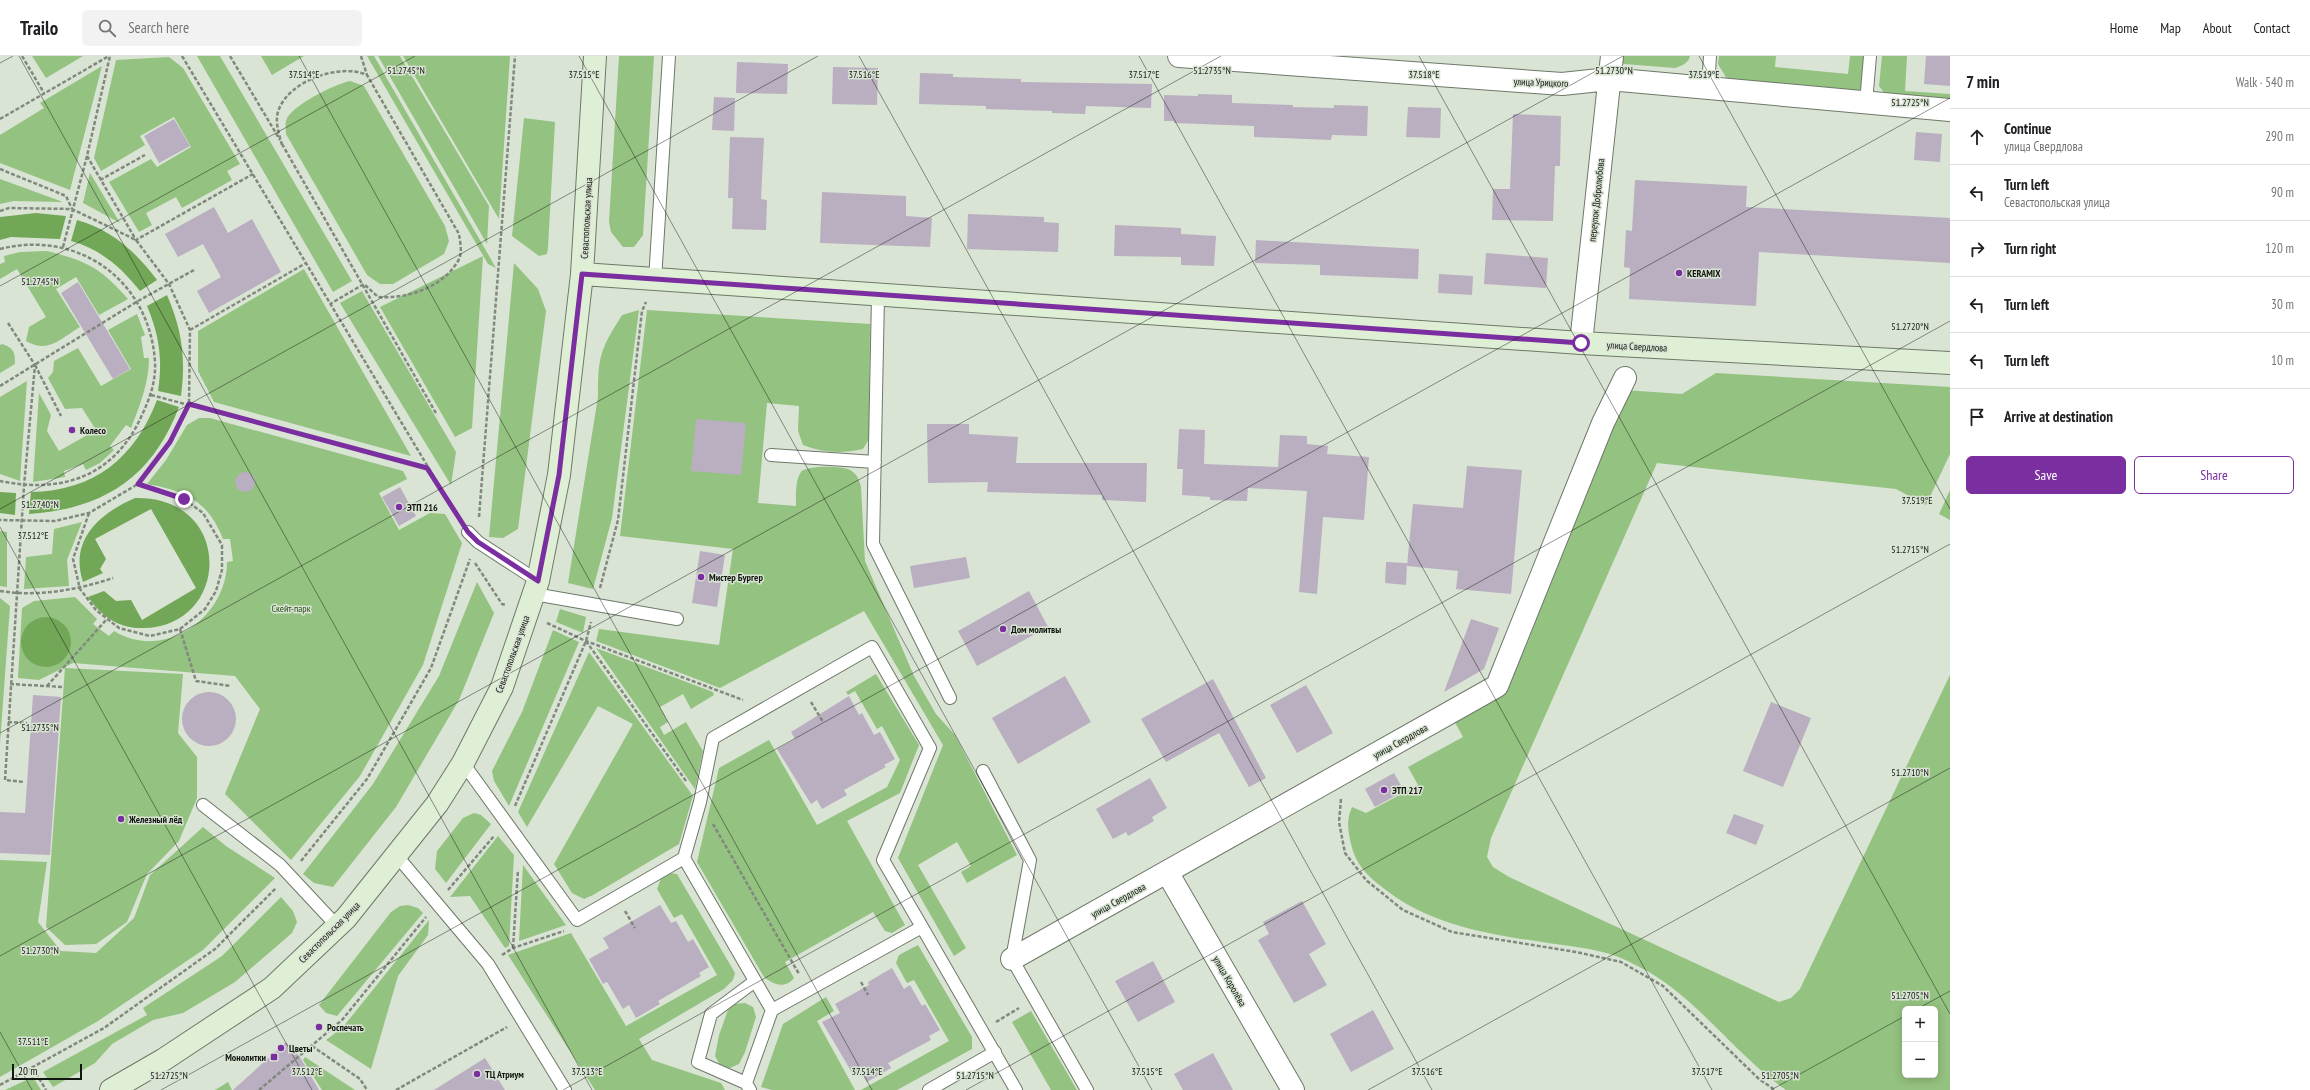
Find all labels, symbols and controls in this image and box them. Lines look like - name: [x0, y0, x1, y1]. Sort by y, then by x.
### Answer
- search box: [82, 10, 362, 46]
- text: Trailo: [20, 16, 58, 40]
- icon: search: [96, 17, 118, 39]
- text: Search here: [128, 18, 189, 37]
- text: Home: [2110, 19, 2138, 37]
- text: Map: [2160, 19, 2181, 37]
- text: About: [2203, 19, 2232, 37]
- text: Contact: [2254, 19, 2290, 37]
- text: 51.2745°N: [387, 64, 425, 77]
- text: 51.2735°N: [1193, 64, 1231, 77]
- text: 51.2730°N: [1595, 64, 1633, 77]
- text: 37.514°E: [288, 68, 320, 81]
- text: 37.515°E: [568, 68, 600, 81]
- text: 37.516°E: [848, 68, 880, 81]
- text: 37.517°E: [1128, 68, 1160, 81]
- text: 37.518°E: [1408, 68, 1440, 81]
- text: 37.519°E: [1688, 68, 1720, 81]
- text: 7 min: [1966, 71, 2000, 93]
- text: Walk · 540 m: [2236, 74, 2294, 91]
- street label: улица Урицкого: [1513, 75, 1569, 90]
- text: 51.2725°N: [1891, 96, 1929, 109]
- text: Continue: [2004, 119, 2051, 138]
- icon: ahead: [1966, 126, 1988, 148]
- text: 290 m: [2265, 128, 2294, 145]
- text: улица Свердлова: [2004, 138, 2083, 155]
- street label: переулок Добролюбова: [1586, 158, 1607, 242]
- text: Turn left: [2004, 175, 2049, 194]
- street label: Севастопольская улица: [578, 177, 595, 259]
- icon: left: [1966, 182, 1988, 204]
- text: 90 m: [2271, 184, 2294, 201]
- text: Севастопольская улица: [2004, 194, 2110, 211]
- icon: right: [1966, 238, 1988, 260]
- text: Turn right: [2004, 239, 2056, 258]
- text: 120 m: [2265, 240, 2294, 257]
- place label: KERAMIX: [1687, 267, 1721, 280]
- marker: KERAMIX: [1674, 268, 1684, 278]
- text: 51.2745°N: [21, 275, 59, 288]
- icon: left: [1966, 294, 1988, 316]
- text: Turn left: [2004, 295, 2049, 314]
- text: 30 m: [2271, 296, 2294, 313]
- text: 51.2720°N: [1891, 320, 1929, 333]
- route start: [1572, 334, 1590, 352]
- street label: улица Свердлова: [1606, 338, 1668, 355]
- icon: left: [1966, 350, 1988, 372]
- text: Turn left: [2004, 351, 2049, 370]
- text: 10 m: [2271, 352, 2294, 369]
- icon: arrive: [1966, 406, 1988, 428]
- text: Arrive at destination: [2004, 407, 2113, 426]
- place label: Колесо: [80, 424, 106, 437]
- marker: Колесо: [67, 425, 77, 435]
- button: Save: [1966, 456, 2126, 494]
- button: Share: [2134, 456, 2294, 494]
- route end: [175, 490, 193, 508]
- text: 37.519°E: [1901, 494, 1933, 507]
- text: 51.2740°N: [21, 498, 59, 511]
- place label: ЭТП 216: [407, 501, 438, 514]
- marker: ЭТП 216: [394, 502, 404, 512]
- text: 37.512°E: [17, 529, 49, 542]
- text: 51.2715°N: [1891, 543, 1929, 556]
- place label: Мистер Бургер: [709, 571, 763, 584]
- marker: Мистер Бургер: [696, 572, 706, 582]
- park label: Скейт-парк: [271, 602, 311, 615]
- street label: Севастопольская улица: [492, 614, 533, 695]
- place label: Дом молитвы: [1011, 623, 1061, 636]
- marker: Дом молитвы: [998, 624, 1008, 634]
- text: 51.2735°N: [21, 721, 59, 734]
- street label: улица Свердлова: [1371, 721, 1430, 762]
- text: 51.2710°N: [1891, 766, 1929, 779]
- place label: ЭТП 217: [1392, 784, 1423, 797]
- marker: ЭТП 217: [1379, 785, 1389, 795]
- place label: Железный лёд: [128, 813, 183, 826]
- marker: Железный лёд: [116, 814, 126, 824]
- street label: улица Свердлова: [1089, 880, 1148, 921]
- street label: Севастопольская улица: [296, 899, 363, 966]
- text: 51.2730°N: [21, 944, 59, 957]
- street label: улица Королёва: [1210, 954, 1249, 1009]
- text: 51.2705°N: [1891, 989, 1929, 1002]
- map controls: [1902, 1006, 1938, 1078]
- button: +: [1902, 1006, 1938, 1042]
- place label: Роспечать: [327, 1021, 364, 1034]
- marker: Роспечать: [314, 1022, 324, 1032]
- text: 37.511°E: [17, 1035, 49, 1048]
- place label: Цветы: [289, 1042, 313, 1055]
- button: −: [1902, 1042, 1938, 1078]
- marker: Цветы: [276, 1043, 286, 1053]
- place label: Монолитки: [225, 1051, 266, 1064]
- marker: Монолитки: [269, 1052, 279, 1062]
- scale bar: [12, 1062, 82, 1081]
- text: 20 m: [18, 1064, 37, 1078]
- text: 37.512°E: [291, 1065, 323, 1078]
- text: 37.513°E: [571, 1065, 603, 1078]
- text: 37.514°E: [851, 1065, 883, 1078]
- text: 37.515°E: [1131, 1065, 1163, 1078]
- text: 37.516°E: [1411, 1065, 1443, 1078]
- text: 37.517°E: [1691, 1065, 1723, 1078]
- place label: ТЦ Атриум: [485, 1068, 524, 1081]
- text: 51.2725°N: [150, 1069, 188, 1082]
- marker: ТЦ Атриум: [472, 1069, 482, 1079]
- text: 51.2715°N: [956, 1069, 994, 1082]
- text: 51.2705°N: [1761, 1069, 1799, 1082]

